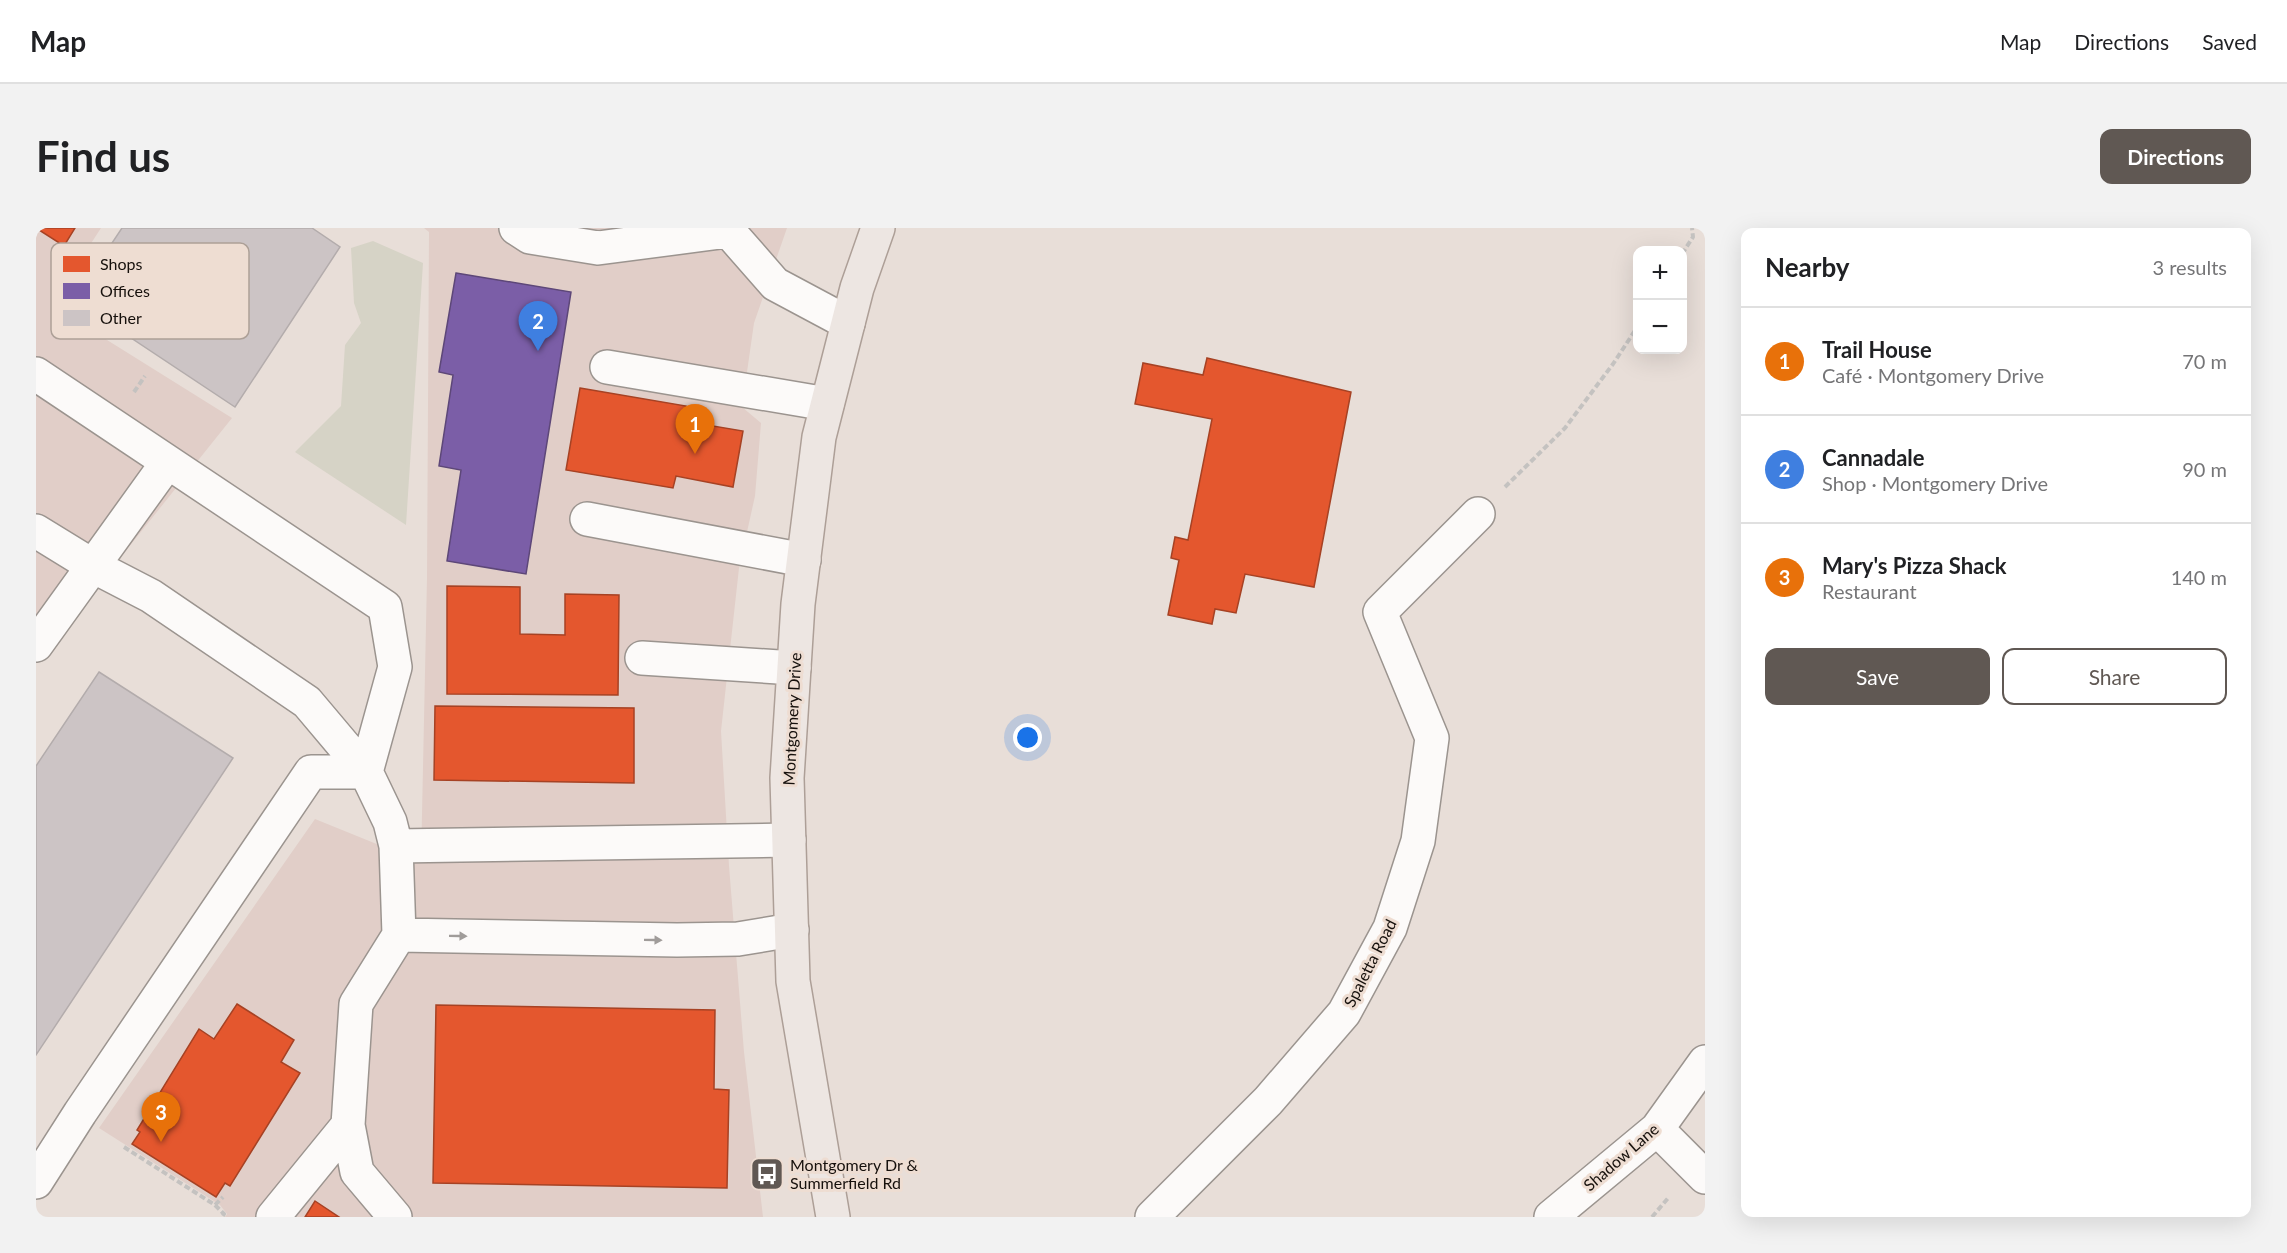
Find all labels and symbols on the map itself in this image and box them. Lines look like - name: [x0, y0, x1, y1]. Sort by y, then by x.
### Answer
- legend: [51, 243, 249, 339]
- text: Shops: [100, 254, 143, 273]
- text: Offices: [100, 281, 150, 300]
- pin: 2: [518, 302, 558, 351]
- text: Other: [100, 308, 142, 327]
- pin: 1: [676, 404, 714, 454]
- street label: Montgomery Drive: [779, 652, 804, 786]
- your location: [1013, 723, 1042, 752]
- street label: Spaletta Road: [1339, 916, 1400, 1010]
- one-way arrow: [448, 931, 467, 941]
- one-way arrow: [643, 935, 662, 945]
- pin: 3: [142, 1092, 180, 1142]
- street label: Shadow Lane: [1579, 1119, 1662, 1194]
- place label: Montgomery Dr & Summerfield Rd: [790, 1155, 918, 1192]
- bus stop icon: Montgomery Dr & Summerfield Rd: [749, 1156, 785, 1192]

